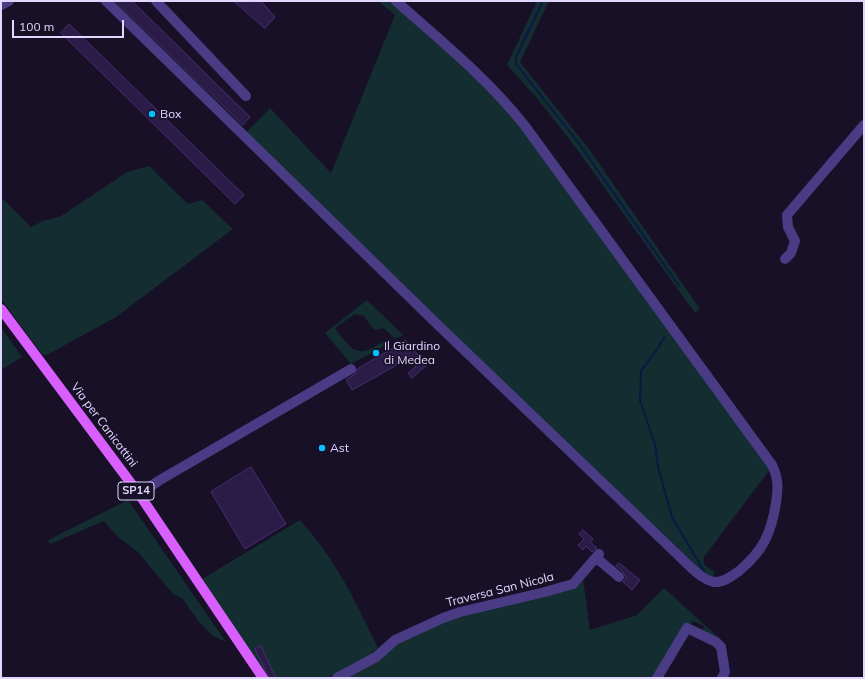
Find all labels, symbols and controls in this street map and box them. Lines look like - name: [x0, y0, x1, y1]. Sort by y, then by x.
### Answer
- scale bar: [14, 12, 126, 38]
- text: 100 m: [19, 19, 54, 34]
- place label: Box: [160, 107, 181, 121]
- marker: Box: [147, 109, 157, 119]
- place label: Il Giardino di Medea: [384, 339, 440, 367]
- marker: Il Giardino di Medea: [371, 348, 381, 358]
- street label: Via per Canicattini: [68, 380, 140, 470]
- place label: Ast: [330, 441, 349, 455]
- marker: Ast: [317, 443, 327, 453]
- road number: SP14: [118, 482, 154, 500]
- street label: Traversa San Nicola: [445, 570, 555, 610]

